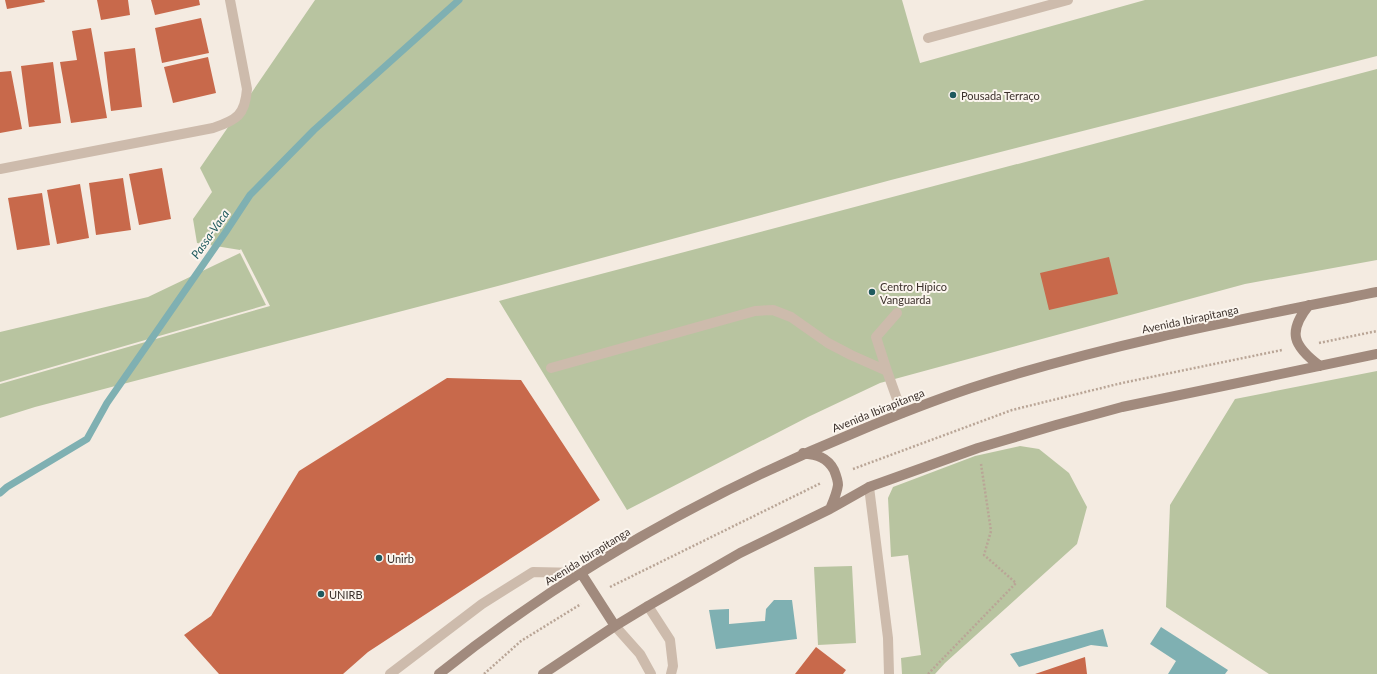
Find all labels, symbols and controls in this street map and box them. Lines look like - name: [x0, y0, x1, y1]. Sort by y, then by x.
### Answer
- place label: Pousada Terraço: [961, 89, 1040, 102]
- marker: Pousada Terraço: [948, 90, 958, 100]
- water label: Passa-Vaca: [188, 207, 232, 261]
- place label: Centro Hípico Vanguarda: [880, 280, 947, 306]
- marker: Centro Hípico Vanguarda: [867, 287, 877, 297]
- street label: Avenida Ibirapitanga: [1141, 302, 1239, 336]
- street label: Avenida Ibirapitanga: [830, 386, 926, 434]
- street label: Avenida Ibirapitanga: [542, 524, 632, 588]
- place label: Unirb: [387, 552, 414, 565]
- marker: Unirb: [374, 553, 384, 563]
- place label: UNIRB: [329, 588, 363, 601]
- marker: UNIRB: [316, 589, 326, 599]

